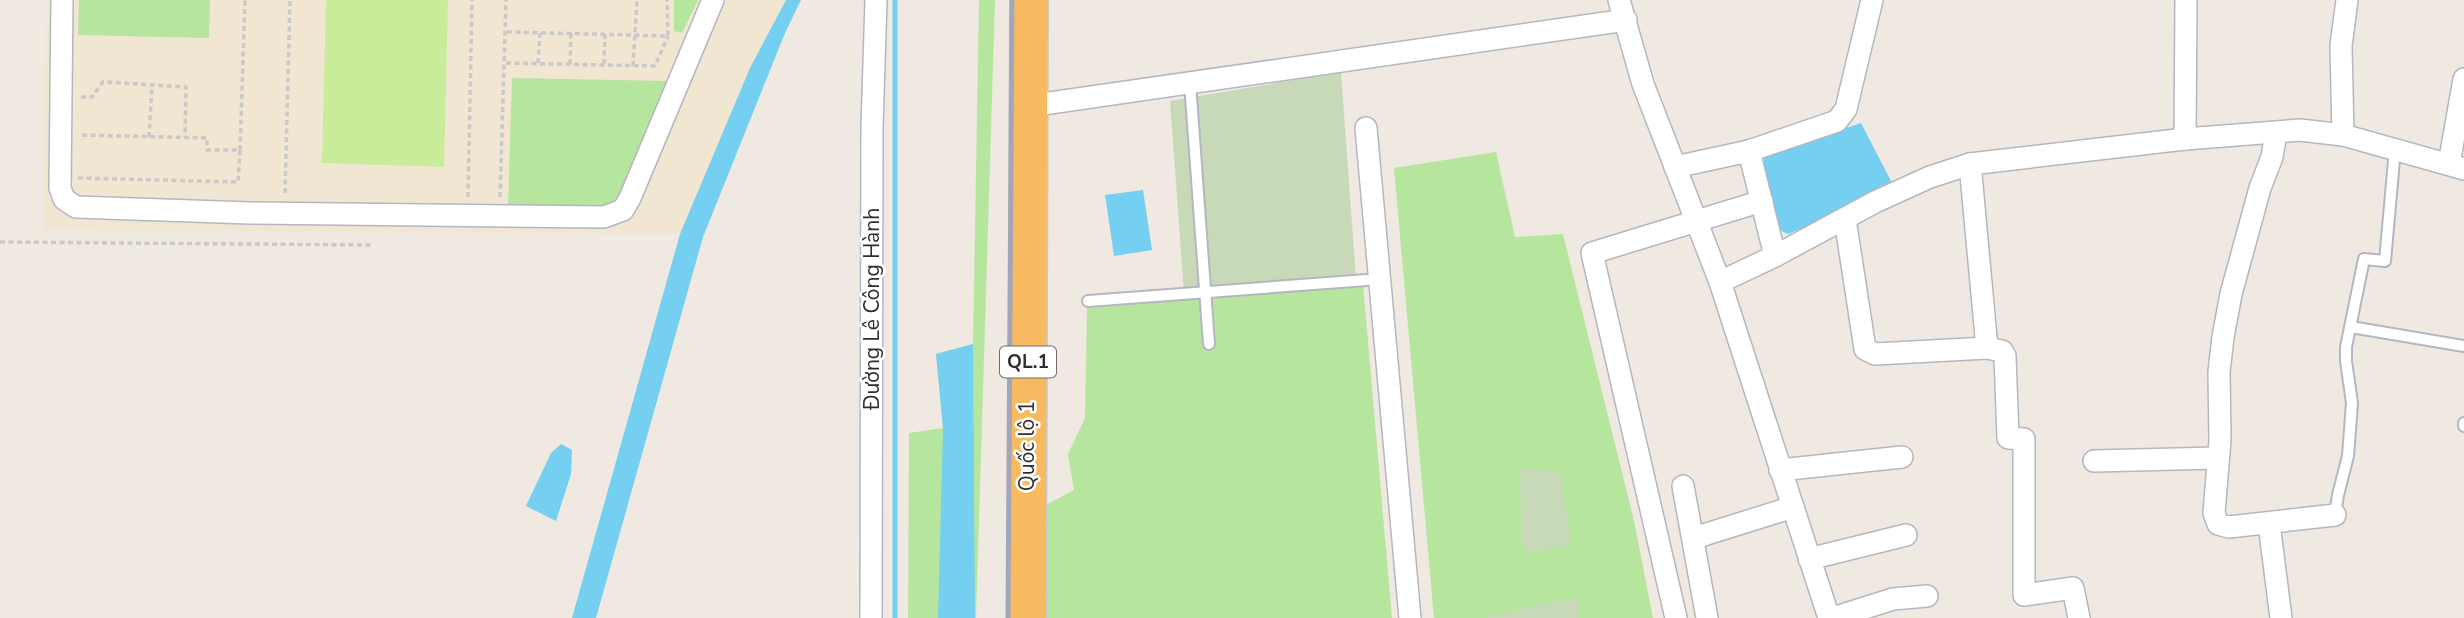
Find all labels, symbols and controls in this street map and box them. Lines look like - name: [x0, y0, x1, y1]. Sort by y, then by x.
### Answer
- street label: Đường Lê Công Hành: [858, 208, 886, 411]
- road number: QL.1: [1000, 346, 1056, 378]
- street label: Quốc lộ 1: [1013, 401, 1041, 491]

